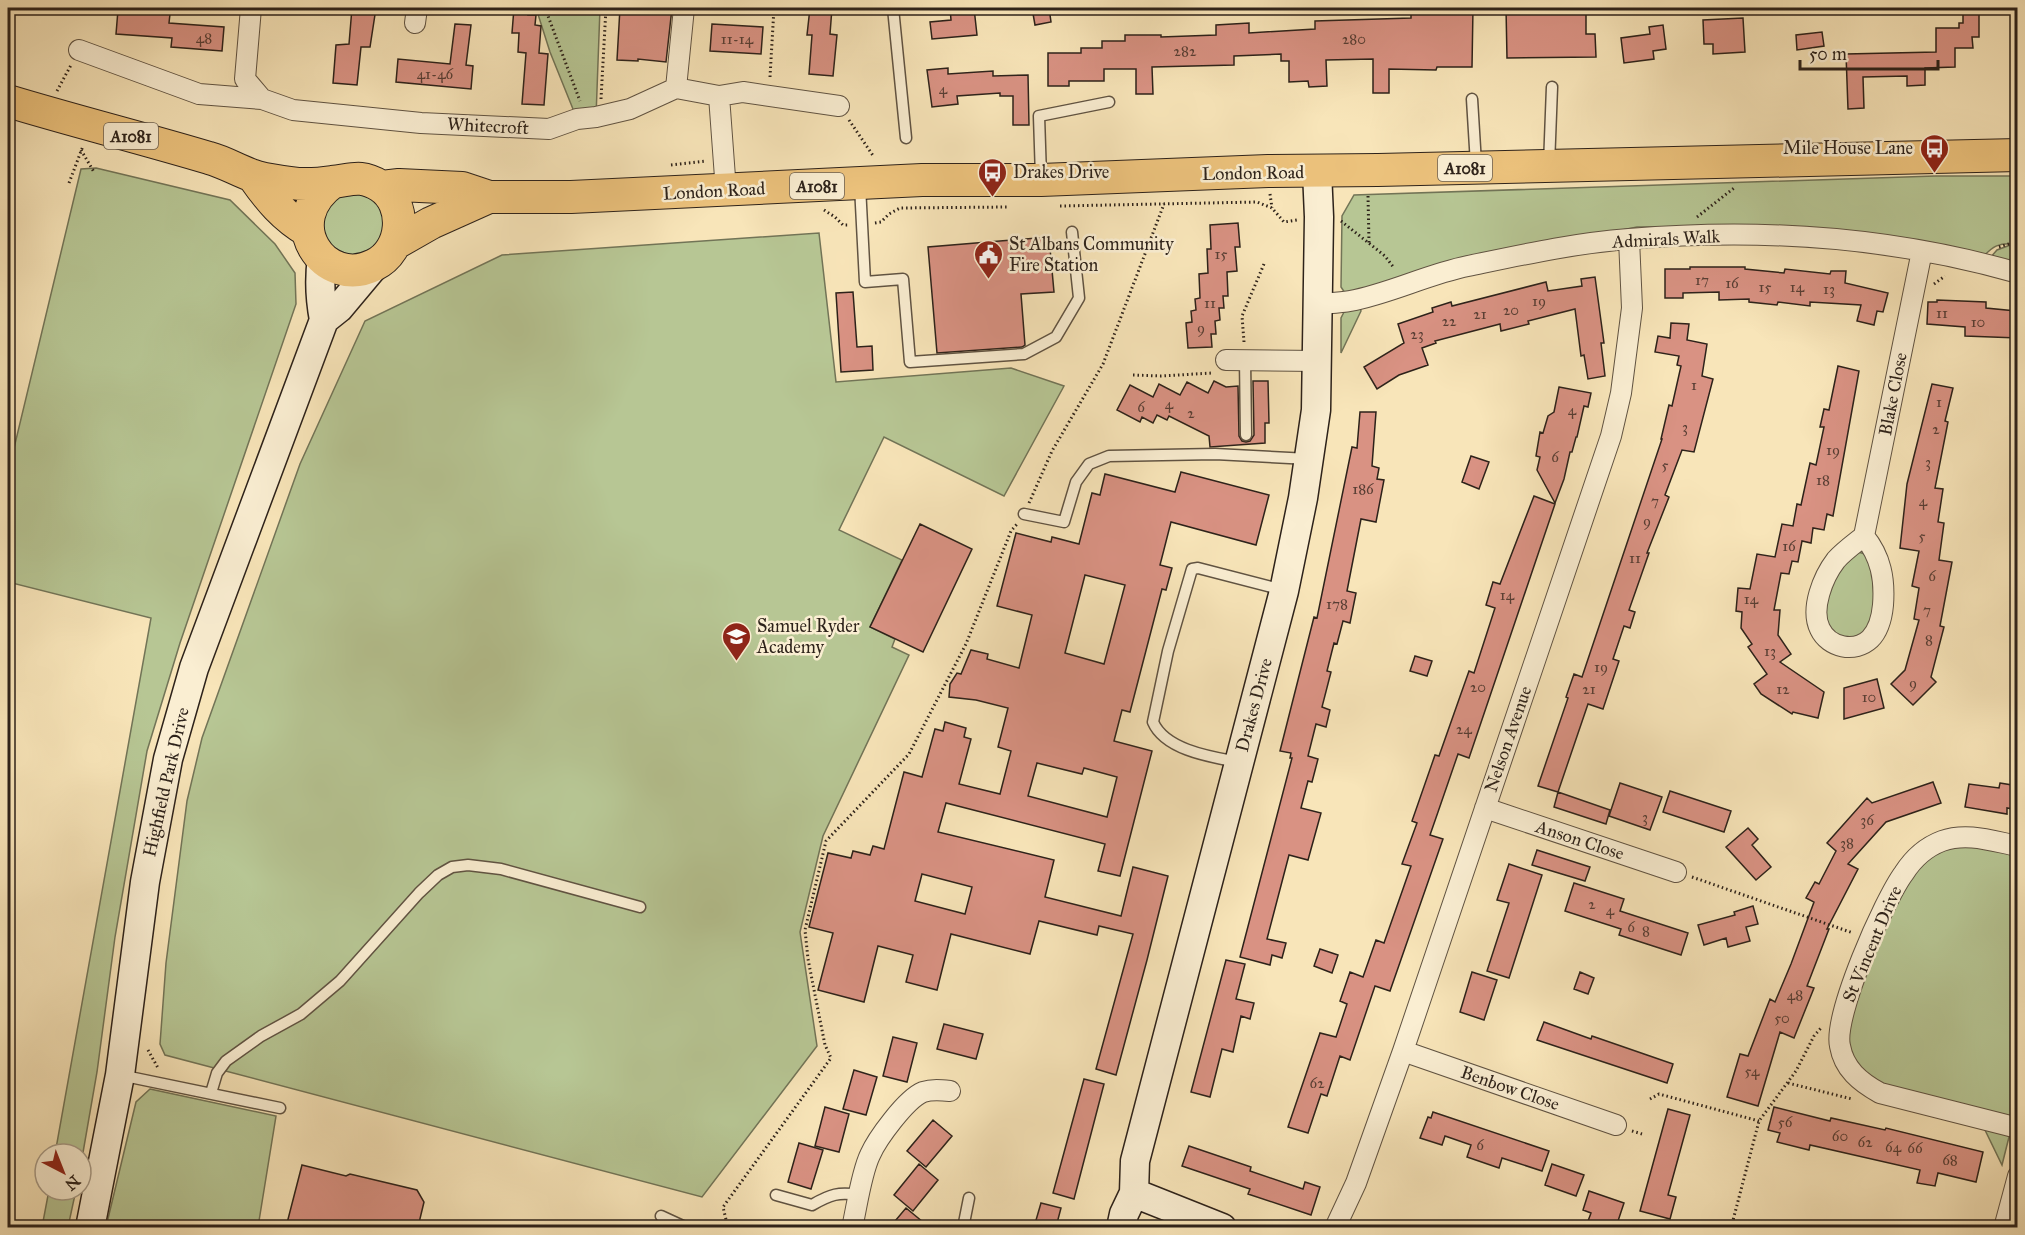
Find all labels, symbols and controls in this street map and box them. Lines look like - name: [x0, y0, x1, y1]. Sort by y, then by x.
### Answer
- house number: 48: [196, 29, 212, 47]
- house number: 11-14: [721, 30, 754, 48]
- house number: 280: [1342, 30, 1366, 48]
- scale bar: [1800, 33, 1938, 71]
- house number: 282: [1174, 42, 1197, 60]
- text: 50 m: [1809, 43, 1847, 65]
- house number: 41-46: [417, 65, 455, 83]
- house number: 4: [939, 80, 948, 98]
- street label: Whitecroft: [447, 113, 530, 139]
- road number: A1081: [104, 123, 158, 149]
- bus stop icon: Mile House Lane: [1918, 132, 1950, 174]
- place label: Mile House Lane: [1783, 137, 1913, 159]
- road number: A1081: [1438, 155, 1492, 181]
- bus stop icon: Drakes Drive: [976, 156, 1008, 198]
- place label: Drakes Drive: [1013, 161, 1109, 183]
- street label: London Road: [1202, 161, 1304, 185]
- road number: A1081: [790, 173, 844, 199]
- street label: London Road: [662, 177, 766, 205]
- street label: Admirals Walk: [1611, 225, 1721, 253]
- place label: St Albans Community Fire Station: [1009, 233, 1174, 276]
- public building icon: St Albans Community Fire Station: [972, 238, 1004, 280]
- house number: 15: [1215, 245, 1227, 263]
- house number: 17: [1695, 271, 1709, 289]
- house number: 16: [1725, 274, 1740, 292]
- house number: 15: [1759, 278, 1771, 296]
- house number: 14: [1790, 278, 1805, 296]
- house number: 13: [1823, 280, 1835, 298]
- house number: 19: [1532, 292, 1546, 310]
- house number: 11: [1204, 294, 1216, 312]
- house number: 20: [1503, 301, 1519, 319]
- house number: 11: [1936, 304, 1948, 322]
- house number: 21: [1473, 305, 1487, 323]
- house number: 22: [1442, 312, 1457, 330]
- house number: 10: [1971, 313, 1985, 331]
- house number: 9: [1197, 319, 1205, 337]
- house number: 23: [1410, 325, 1424, 343]
- street label: Blake Close: [1874, 351, 1912, 437]
- house number: 1: [1691, 376, 1697, 394]
- house number: 1: [1936, 393, 1942, 411]
- house number: 4: [1165, 395, 1174, 413]
- house number: 6: [1137, 398, 1146, 416]
- house number: 4: [1568, 401, 1577, 419]
- house number: 2: [1187, 404, 1195, 422]
- house number: 3: [1682, 418, 1688, 436]
- house number: 2: [1932, 420, 1940, 438]
- house number: 19: [1826, 441, 1840, 459]
- house number: 6: [1551, 448, 1560, 466]
- house number: 3: [1925, 453, 1931, 471]
- house number: 5: [1662, 456, 1669, 474]
- house number: 18: [1816, 471, 1830, 489]
- house number: 186: [1352, 480, 1375, 498]
- house number: 7: [1651, 492, 1659, 510]
- house number: 4: [1919, 492, 1928, 510]
- house number: 9: [1643, 512, 1651, 530]
- house number: 5: [1919, 527, 1926, 545]
- house number: 16: [1782, 537, 1797, 555]
- house number: 11: [1629, 549, 1641, 567]
- house number: 6: [1928, 567, 1937, 585]
- house number: 14: [1500, 586, 1515, 604]
- house number: 14: [1744, 590, 1759, 608]
- house number: 178: [1326, 595, 1348, 613]
- house number: 7: [1923, 601, 1931, 619]
- place label: Samuel Ryder Academy: [756, 615, 860, 658]
- school or university icon: Samuel Ryder Academy: [720, 620, 752, 662]
- house number: 8: [1925, 631, 1933, 649]
- house number: 13: [1764, 642, 1776, 660]
- street label: Drakes Drive: [1231, 656, 1277, 754]
- house number: 19: [1594, 658, 1608, 676]
- house number: 9: [1909, 674, 1917, 692]
- house number: 20: [1470, 678, 1486, 696]
- house number: 21: [1582, 680, 1596, 698]
- house number: 12: [1776, 680, 1790, 698]
- street label: Nelson Avenue: [1480, 683, 1536, 795]
- house number: 10: [1862, 688, 1876, 706]
- street label: Highfield Park Drive: [138, 705, 195, 859]
- house number: 24: [1456, 720, 1473, 738]
- house number: 3: [1642, 808, 1648, 826]
- house number: 36: [1860, 811, 1875, 829]
- street label: Anson Close: [1532, 815, 1627, 865]
- house number: 38: [1840, 834, 1854, 852]
- street label: St Vincent Drive: [1838, 882, 1906, 1006]
- house number: 2: [1588, 895, 1596, 913]
- house number: 4: [1606, 901, 1615, 919]
- house number: 6: [1627, 918, 1636, 936]
- house number: 8: [1642, 922, 1650, 940]
- house number: 48: [1787, 986, 1803, 1004]
- house number: 50: [1774, 1009, 1790, 1027]
- street label: Benbow Close: [1458, 1061, 1562, 1115]
- house number: 54: [1745, 1062, 1760, 1080]
- house number: 62: [1309, 1074, 1325, 1092]
- house number: 56: [1778, 1113, 1794, 1131]
- house number: 60: [1832, 1127, 1848, 1145]
- house number: 62: [1857, 1133, 1873, 1151]
- house number: 6: [1476, 1136, 1485, 1154]
- house number: 64: [1885, 1138, 1902, 1156]
- house number: 66: [1907, 1139, 1924, 1157]
- north arrow: [33, 1142, 93, 1202]
- house number: 68: [1942, 1151, 1958, 1169]
- text: N: [61, 1171, 84, 1195]

